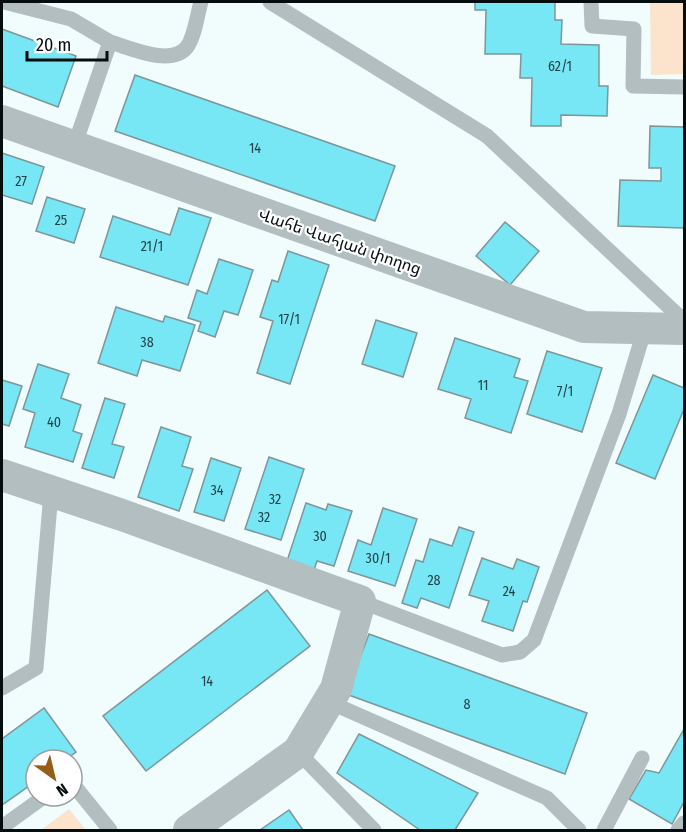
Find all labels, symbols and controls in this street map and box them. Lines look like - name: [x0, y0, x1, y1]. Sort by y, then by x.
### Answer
- scale bar: [27, 24, 106, 62]
- text: 20 m: [36, 34, 71, 56]
- house number: 62/1: [548, 58, 572, 75]
- house number: 14: [249, 140, 261, 157]
- house number: 27: [15, 173, 27, 190]
- street label: Վահե Վահյան փողոց: [256, 205, 424, 278]
- house number: 25: [55, 212, 67, 229]
- house number: 21/1: [141, 238, 163, 255]
- house number: 17/1: [278, 311, 300, 328]
- house number: 38: [140, 334, 154, 351]
- house number: 11: [478, 377, 488, 394]
- house number: 7/1: [557, 383, 573, 400]
- house number: 40: [47, 414, 61, 431]
- house number: 34: [210, 482, 224, 499]
- house number: 32: [269, 491, 281, 508]
- house number: 32: [258, 509, 270, 526]
- house number: 30: [313, 528, 327, 545]
- house number: 30/1: [366, 550, 390, 567]
- house number: 28: [427, 572, 441, 589]
- house number: 24: [503, 583, 516, 600]
- house number: 14: [201, 673, 213, 690]
- house number: 8: [464, 696, 471, 713]
- north arrow: [24, 748, 84, 808]
- text: N: [53, 779, 71, 801]

